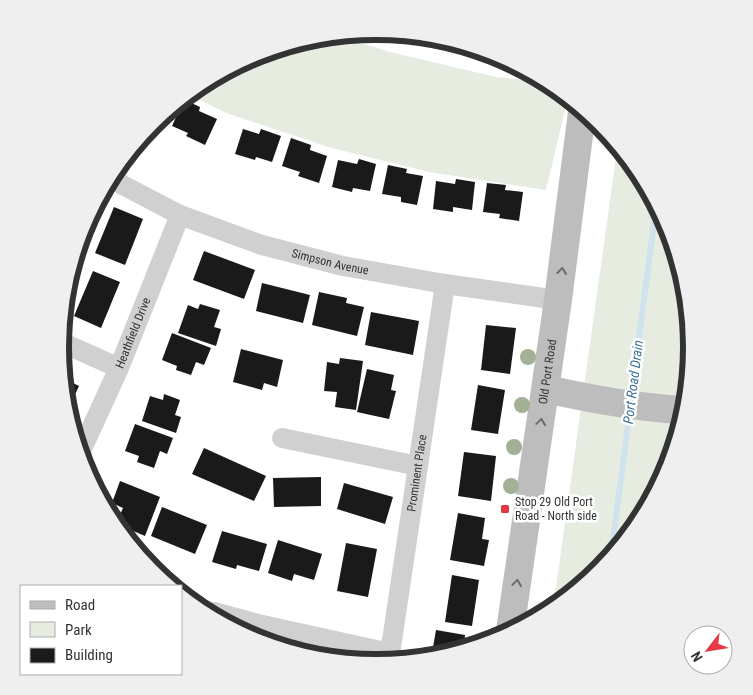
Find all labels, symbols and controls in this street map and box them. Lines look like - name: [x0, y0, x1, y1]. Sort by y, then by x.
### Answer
- street label: Simpson Avenue: [290, 246, 370, 277]
- one-way arrow: [556, 267, 567, 275]
- street label: Heathfield Drive: [113, 295, 154, 370]
- street label: Old Port Road: [536, 338, 559, 405]
- water label: Port Road Drain: [620, 339, 646, 425]
- one-way arrow: [535, 418, 546, 426]
- street label: Prominent Place: [404, 433, 430, 513]
- place label: Stop 29 Old Port Road - North side: [515, 495, 597, 523]
- marker: Stop 29 Old Port Road - North side: [499, 503, 511, 515]
- one-way arrow: [512, 578, 522, 587]
- legend: [20, 585, 182, 675]
- text: Road: [65, 596, 95, 614]
- text: Park: [65, 621, 92, 639]
- north arrow: [683, 625, 733, 675]
- text: Building: [65, 646, 113, 664]
- text: N: [688, 649, 706, 664]

